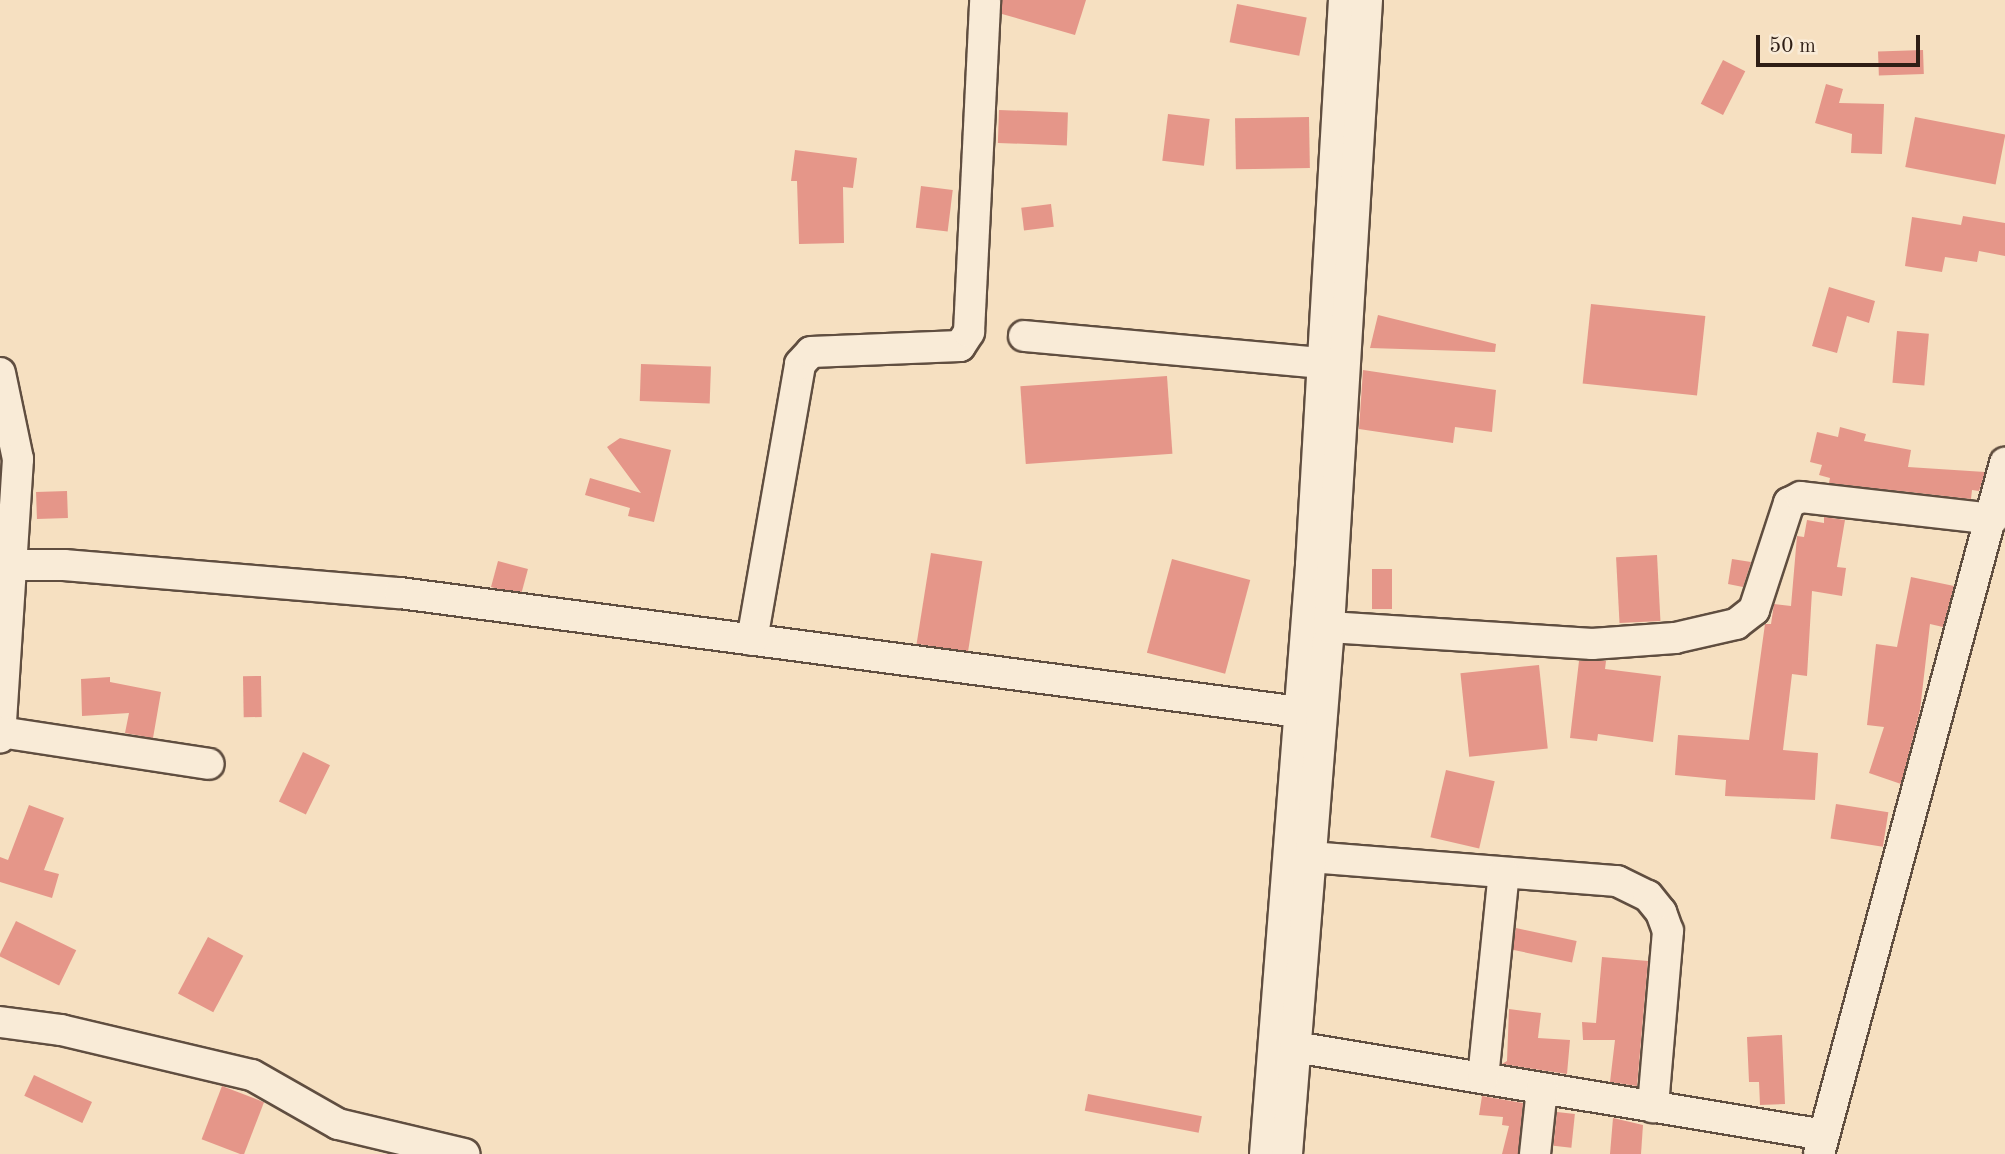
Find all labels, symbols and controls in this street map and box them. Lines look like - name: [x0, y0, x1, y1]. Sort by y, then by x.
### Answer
- scale bar: [1760, 21, 1924, 65]
- text: 50 m: [1769, 36, 1816, 57]

